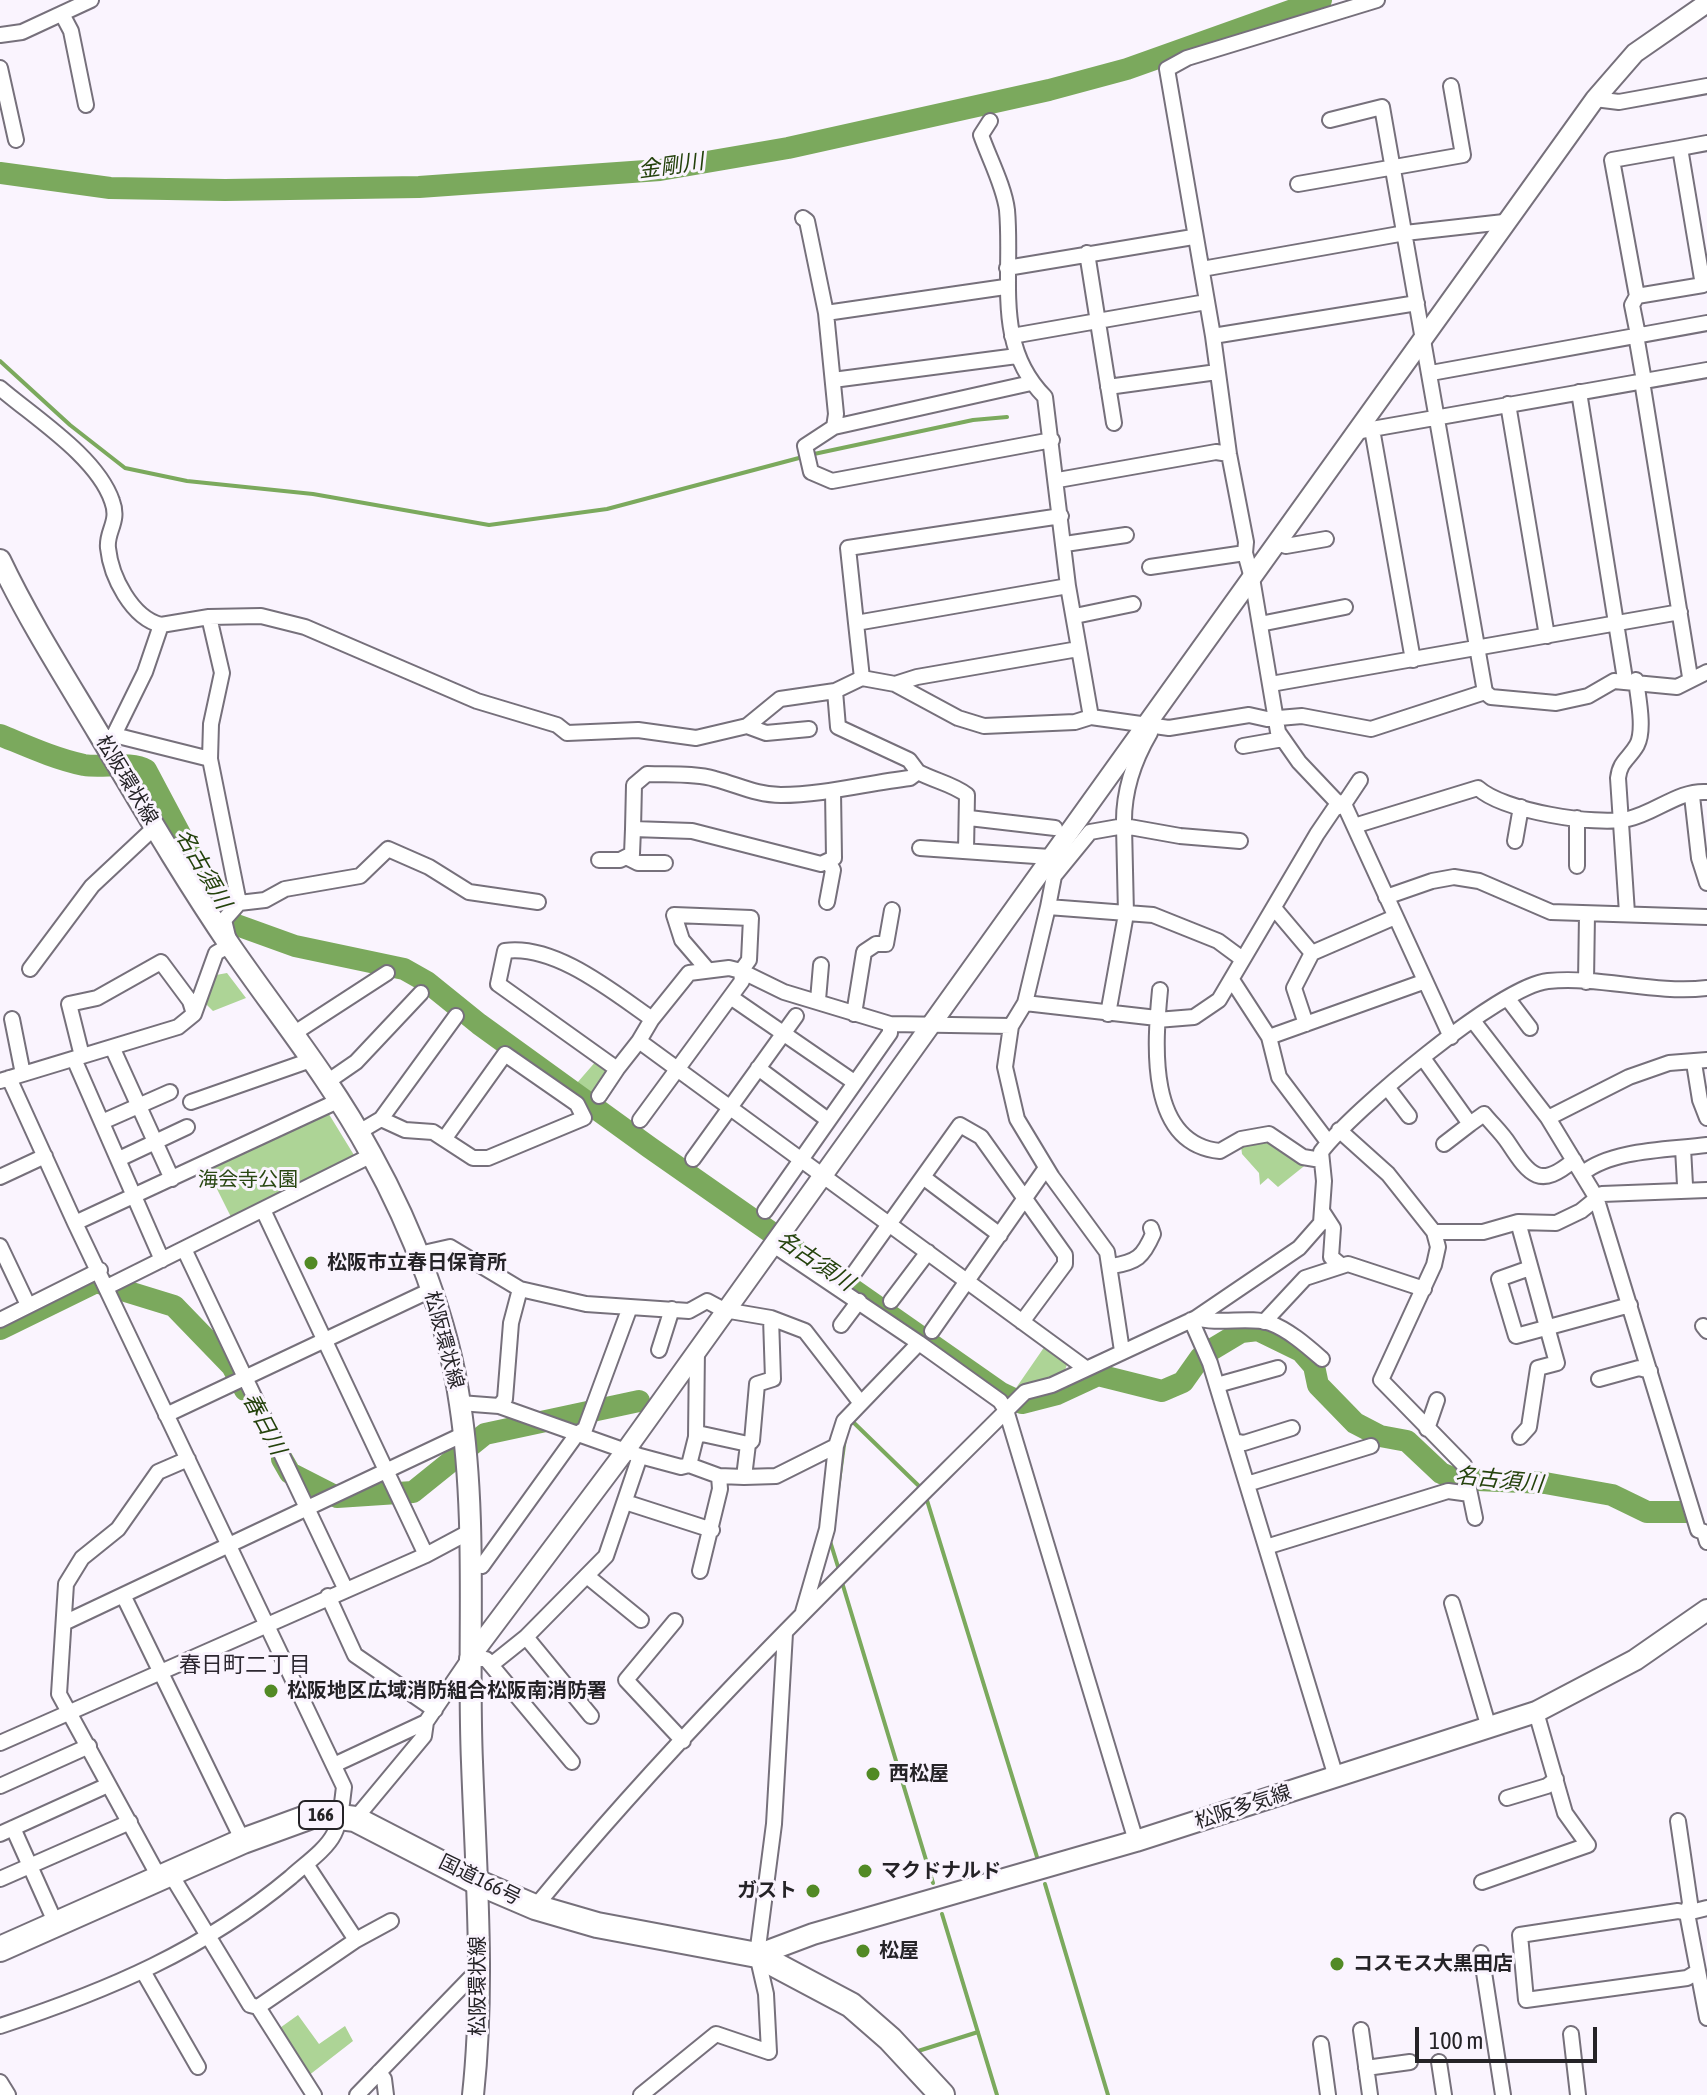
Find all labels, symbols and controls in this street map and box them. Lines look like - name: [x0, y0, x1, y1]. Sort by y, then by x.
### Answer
- water label: 金剛川: [636, 148, 706, 184]
- street label: 松阪環状線: [91, 731, 163, 829]
- water label: 名古須川: [170, 824, 236, 914]
- park label: 海会寺公園: [198, 1168, 298, 1192]
- water label: 名古須川: [771, 1225, 859, 1297]
- place label: 松阪市立春日保育所: [327, 1251, 507, 1275]
- marker: 松阪市立春日保育所: [302, 1254, 320, 1272]
- street label: 松阪環状線: [419, 1289, 469, 1391]
- water label: 春日川: [237, 1389, 291, 1459]
- water label: 名古須川: [1454, 1462, 1544, 1498]
- district label: 春日町二丁目: [179, 1652, 311, 1678]
- place label: 松阪地区広域消防組合松阪南消防署: [287, 1679, 607, 1703]
- marker: 松阪地区広域消防組合松阪南消防署: [262, 1682, 280, 1700]
- place label: 西松屋: [889, 1762, 949, 1786]
- marker: 西松屋: [864, 1765, 882, 1783]
- street label: 松阪多気線: [1192, 1780, 1294, 1834]
- road number: 166: [299, 1801, 343, 1829]
- street label: 国道166号: [435, 1850, 525, 1910]
- place label: マクドナルド: [881, 1859, 1001, 1883]
- marker: マクドナルド: [856, 1862, 874, 1880]
- place label: ガスト: [737, 1879, 797, 1903]
- marker: ガスト: [804, 1882, 822, 1900]
- street label: 松阪環状線: [466, 1936, 490, 2036]
- place label: 松屋: [879, 1939, 919, 1963]
- marker: 松屋: [854, 1942, 872, 1960]
- place label: コスモス大黒田店: [1353, 1952, 1513, 1976]
- marker: コスモス大黒田店: [1328, 1955, 1346, 1973]
- scale bar: [1419, 2011, 1601, 2061]
- text: 100 m: [1429, 2027, 1483, 2054]

